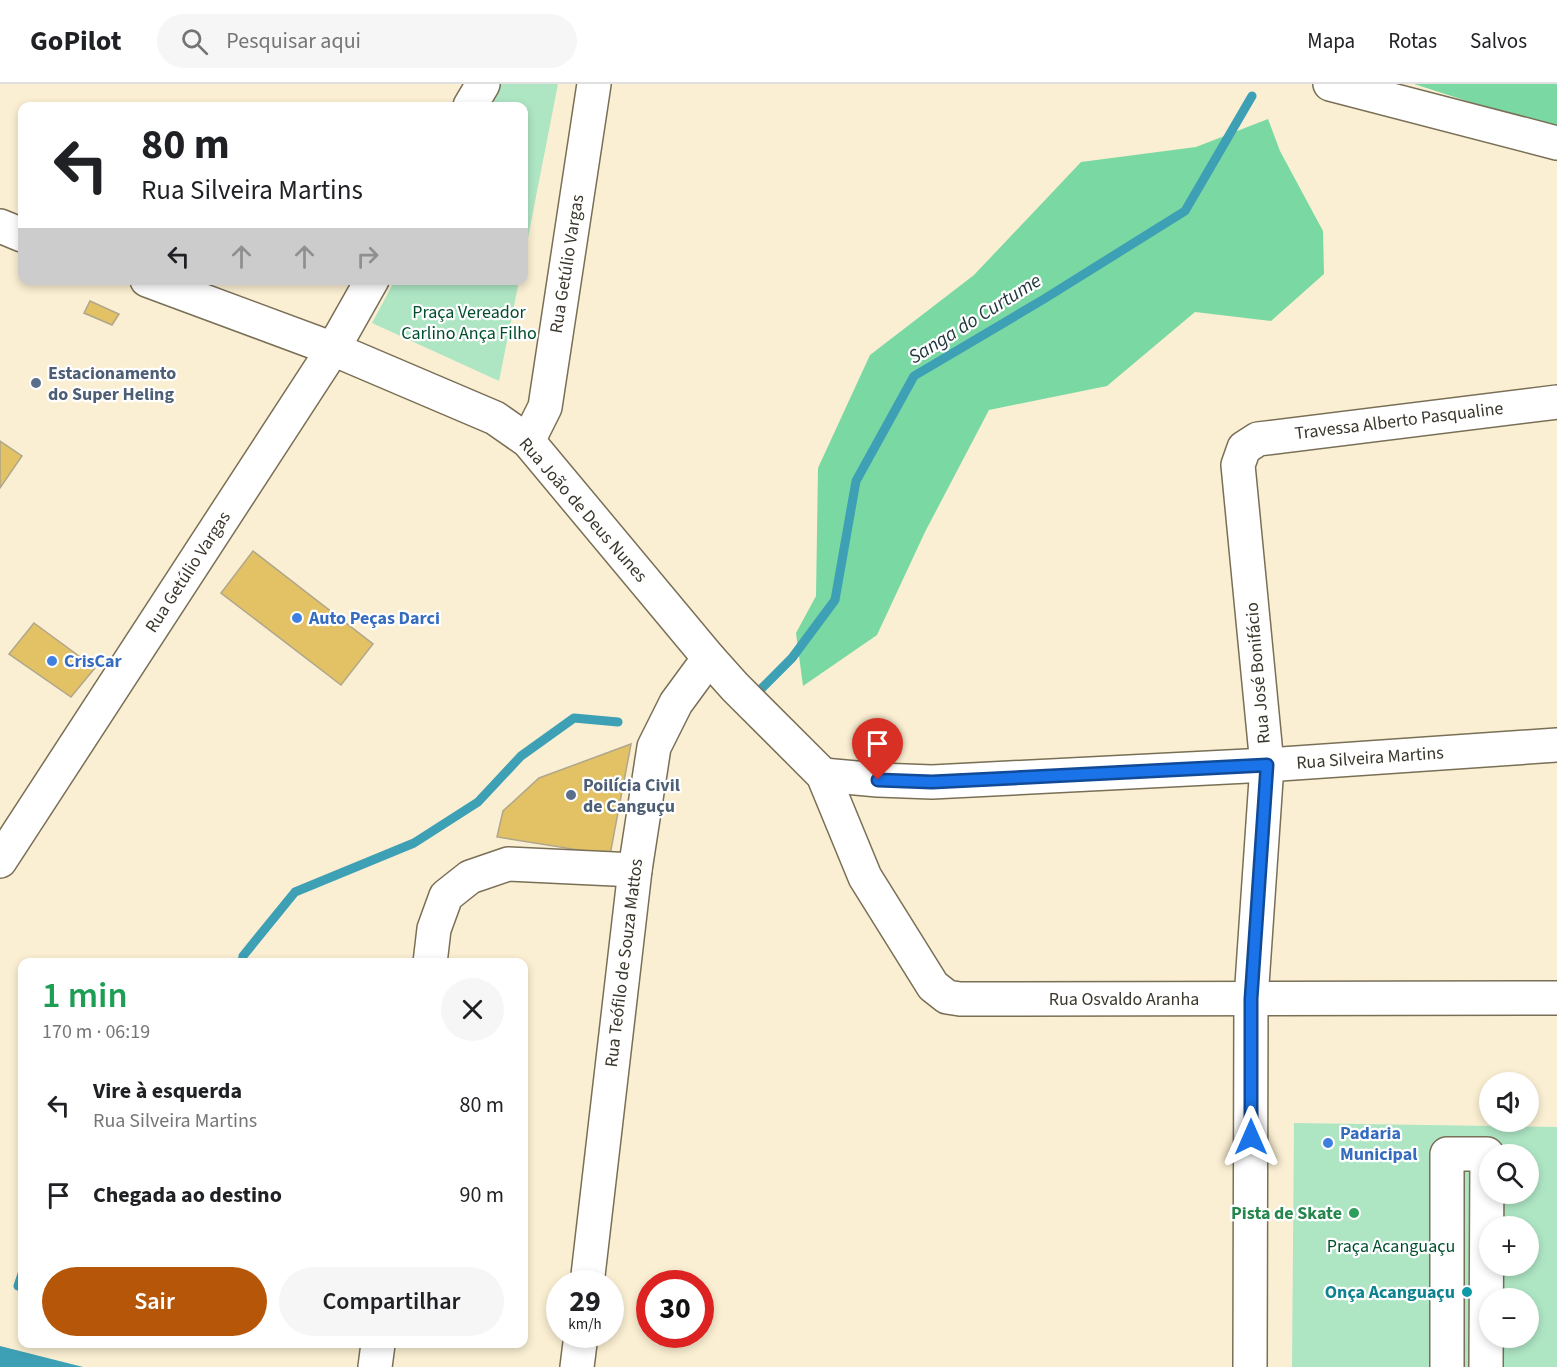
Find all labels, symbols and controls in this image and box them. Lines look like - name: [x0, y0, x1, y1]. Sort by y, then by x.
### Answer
- search box: [157, 14, 577, 68]
- text: GoPilot: [30, 21, 121, 61]
- icon: search: [178, 25, 211, 58]
- text: Pesquisar aqui: [226, 25, 361, 57]
- text: Mapa: [1307, 26, 1355, 56]
- text: Rotas: [1388, 26, 1437, 56]
- text: Salvos: [1470, 26, 1527, 56]
- text: 80 m: [141, 115, 230, 175]
- icon: left: [42, 126, 120, 204]
- text: Rua Silveira Martins: [141, 171, 363, 210]
- street label: Rua Getúlio Vargas: [544, 193, 590, 335]
- icon: left: [162, 240, 195, 273]
- icon: ahead: [225, 240, 258, 273]
- icon: ahead: [288, 240, 321, 273]
- icon: right: [351, 240, 384, 273]
- water label: Sanga do Curtume: [903, 267, 1047, 371]
- park label: Praça Vereador Carlino Ança Filho: [401, 300, 537, 346]
- place label: Estacionamento do Super Heling: [48, 361, 176, 407]
- marker: Estacionamento do Super Heling: [29, 376, 43, 390]
- street label: Travessa Alberto Pasqualine: [1293, 396, 1505, 446]
- street label: Rua João de Deus Nunes: [513, 432, 653, 588]
- street label: Rua Getúlio Vargas: [139, 506, 237, 638]
- street label: Rua José Bonifácio: [1239, 601, 1277, 745]
- place label: Auto Peças Darci: [308, 606, 440, 631]
- marker: Auto Peças Darci: [290, 611, 304, 625]
- place label: CrisCar: [64, 649, 123, 674]
- marker: CrisCar: [45, 654, 59, 668]
- pin: [852, 718, 903, 780]
- icon: arrive: [861, 727, 894, 760]
- street label: Rua Silveira Martins: [1295, 740, 1445, 776]
- place label: Poilícia Civil de Canguçu: [583, 773, 680, 819]
- marker: Poilícia Civil de Canguçu: [564, 788, 578, 802]
- street label: Rua Teófilo de Souza Mattos: [599, 857, 649, 1069]
- text: 1 min: [42, 970, 128, 1021]
- button: close: [441, 978, 504, 1041]
- street label: Rua Osvaldo Aranha: [1049, 987, 1199, 1012]
- text: 170 m · 06:19: [42, 1018, 150, 1046]
- map controls: [1479, 1072, 1539, 1348]
- button: sound: [1479, 1072, 1539, 1132]
- text: Vire à esquerda: [93, 1075, 242, 1107]
- icon: left: [42, 1089, 75, 1122]
- text: 80 m: [459, 1089, 504, 1121]
- position arrow: [1219, 1105, 1283, 1169]
- text: Rua Silveira Martins: [93, 1107, 257, 1135]
- place label: Padaria Municipal: [1340, 1121, 1417, 1167]
- marker: Padaria Municipal: [1321, 1136, 1335, 1150]
- button: search: [1479, 1144, 1539, 1204]
- icon: arrive: [42, 1179, 75, 1212]
- text: Chegada ao destino: [93, 1179, 282, 1211]
- text: 90 m: [459, 1179, 504, 1211]
- place label: Pista de Skate: [1231, 1201, 1342, 1226]
- marker: Pista de Skate: [1347, 1206, 1361, 1220]
- button: +: [1479, 1216, 1539, 1276]
- park label: Praça Acanguaçu: [1327, 1234, 1455, 1259]
- button: Sair: [42, 1267, 267, 1336]
- button: Compartilhar: [279, 1267, 504, 1336]
- speed limit sign: 30: [636, 1270, 714, 1348]
- text: 29: [569, 1280, 601, 1323]
- place label: Onça Acanguaçu: [1325, 1280, 1455, 1305]
- marker: Onça Acanguaçu: [1460, 1285, 1474, 1299]
- button: −: [1479, 1288, 1539, 1348]
- text: km/h: [568, 1314, 602, 1335]

